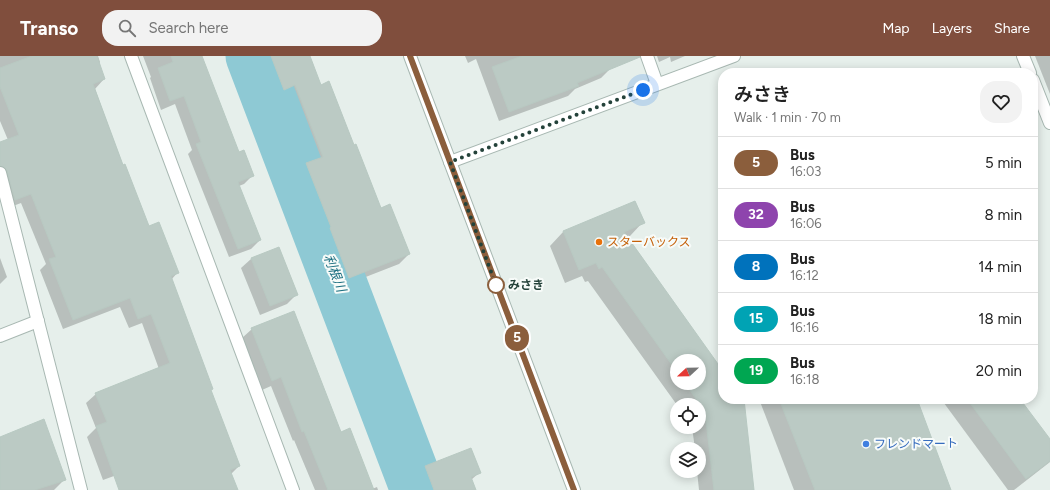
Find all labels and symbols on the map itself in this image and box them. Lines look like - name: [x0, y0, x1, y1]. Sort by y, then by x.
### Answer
- your location: [633, 80, 653, 100]
- place label: スターバックス: [607, 235, 691, 249]
- marker: スターバックス: [594, 237, 604, 247]
- water label: 利根川: [321, 252, 350, 296]
- marker: みさき: [487, 276, 505, 294]
- place label: みさき: [508, 278, 544, 292]
- line badge: 5: [504, 325, 530, 351]
- north arrow: [670, 354, 706, 390]
- place label: フレンドマート: [874, 437, 958, 451]
- marker: フレンドマート: [861, 439, 871, 449]

